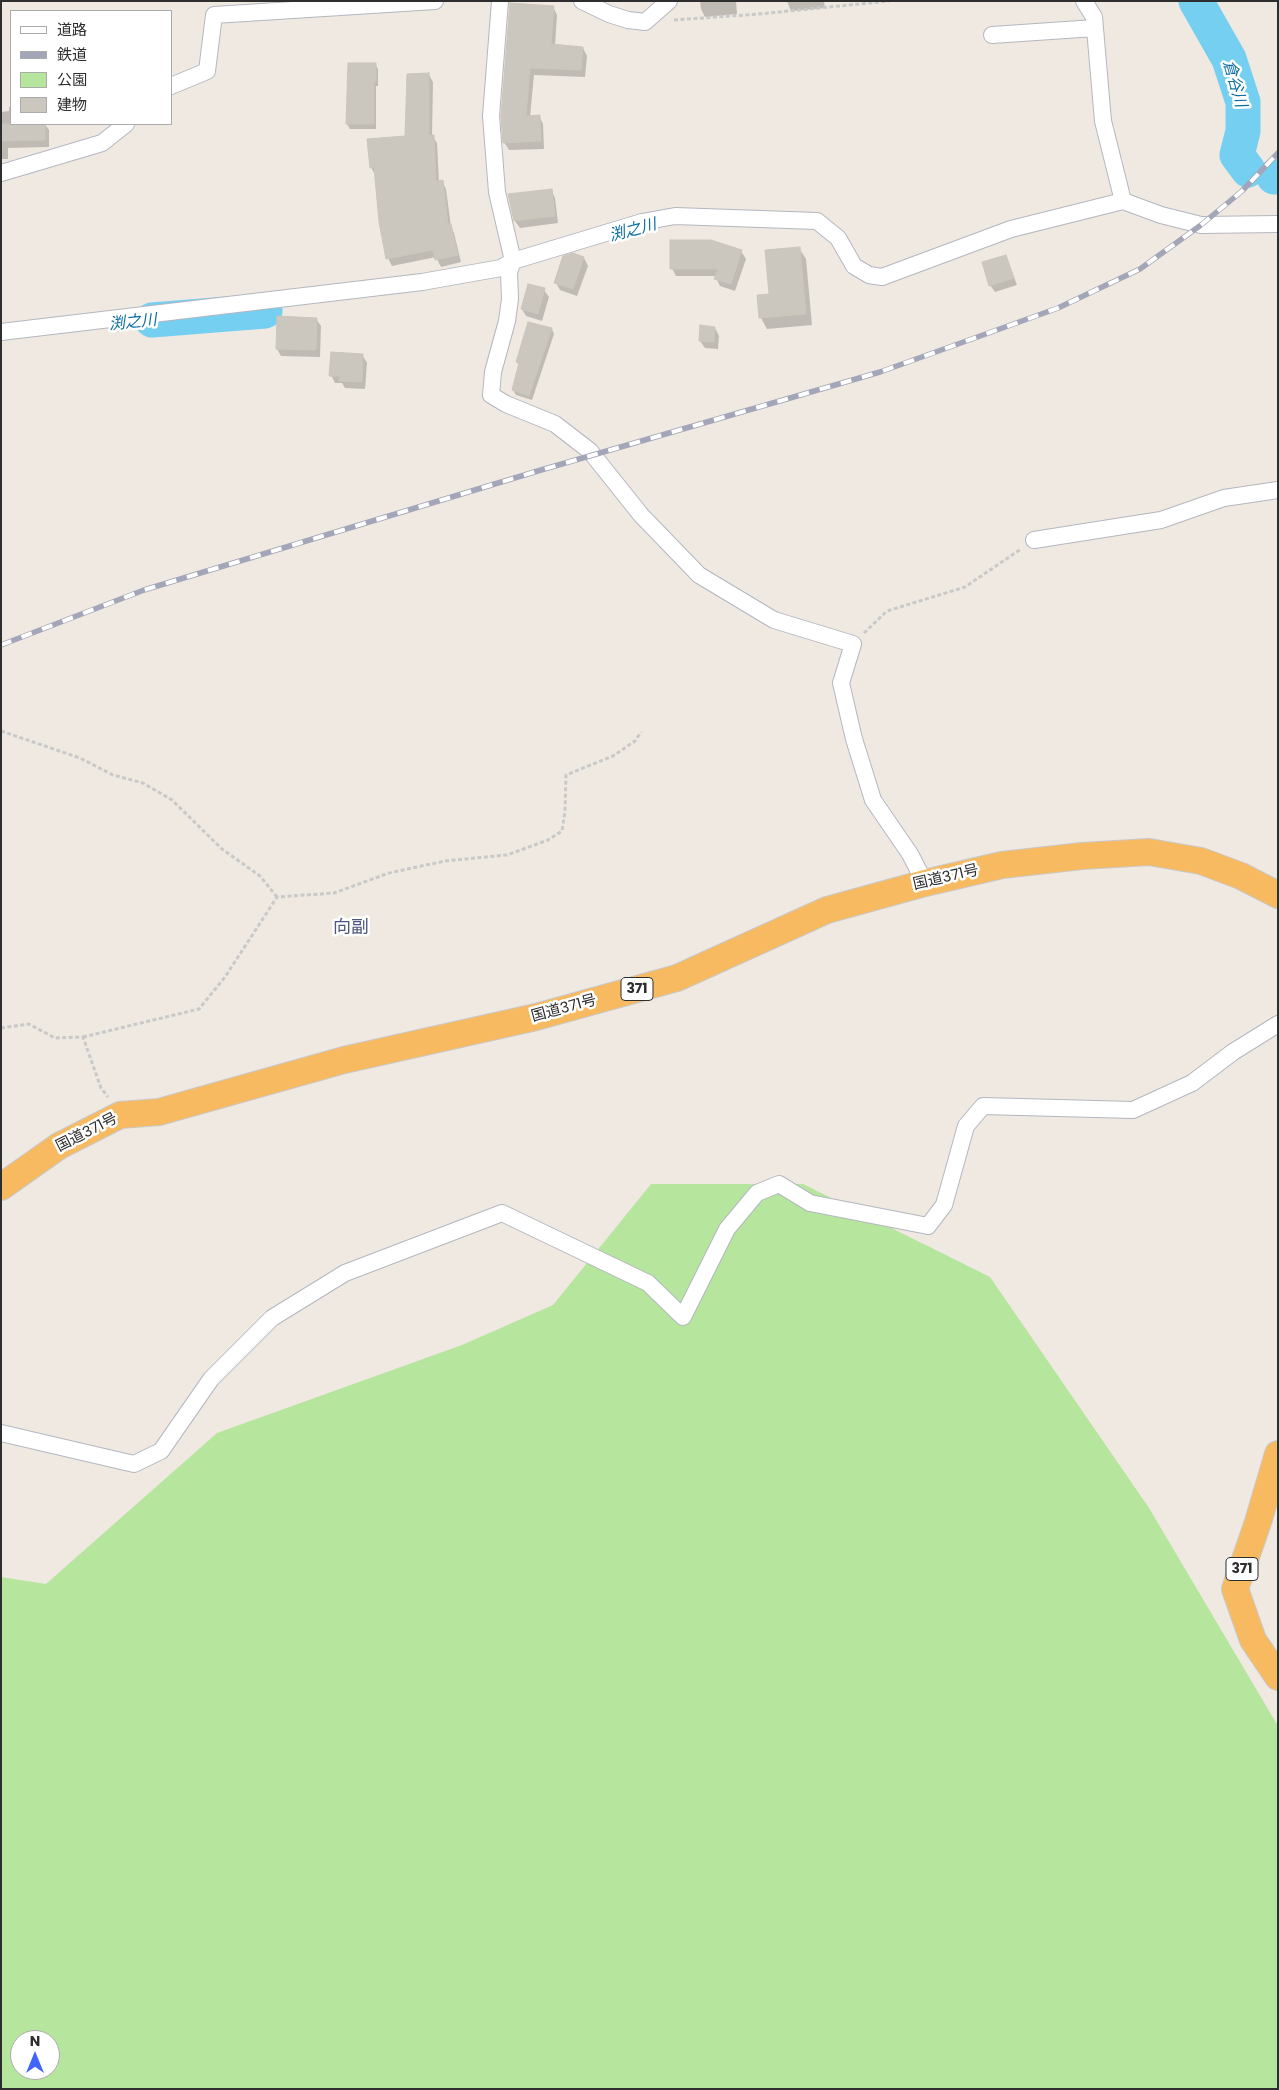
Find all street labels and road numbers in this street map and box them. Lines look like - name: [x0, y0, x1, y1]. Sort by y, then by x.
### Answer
- street label: 国道371号: [911, 862, 981, 894]
- road number: 371: [621, 978, 653, 1001]
- street label: 国道371号: [529, 992, 599, 1026]
- street label: 国道371号: [53, 1110, 121, 1156]
- road number: 371: [1226, 1558, 1258, 1580]

